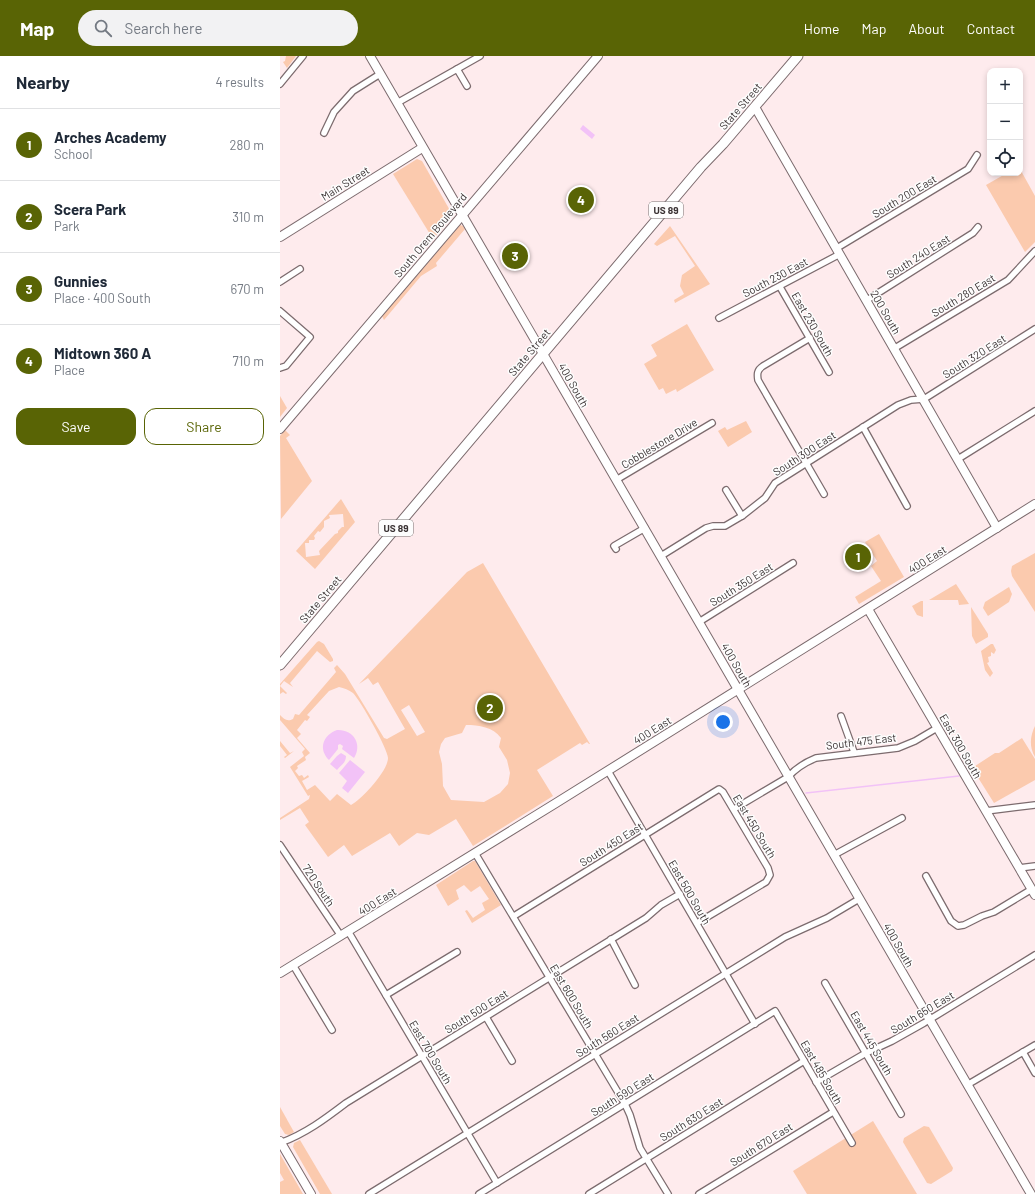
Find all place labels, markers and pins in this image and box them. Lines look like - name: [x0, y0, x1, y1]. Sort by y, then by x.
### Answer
- pin: 4: [568, 185, 594, 215]
- pin: 3: [502, 241, 528, 271]
- pin: 1: [845, 542, 871, 572]
- pin: 2: [477, 693, 503, 723]

